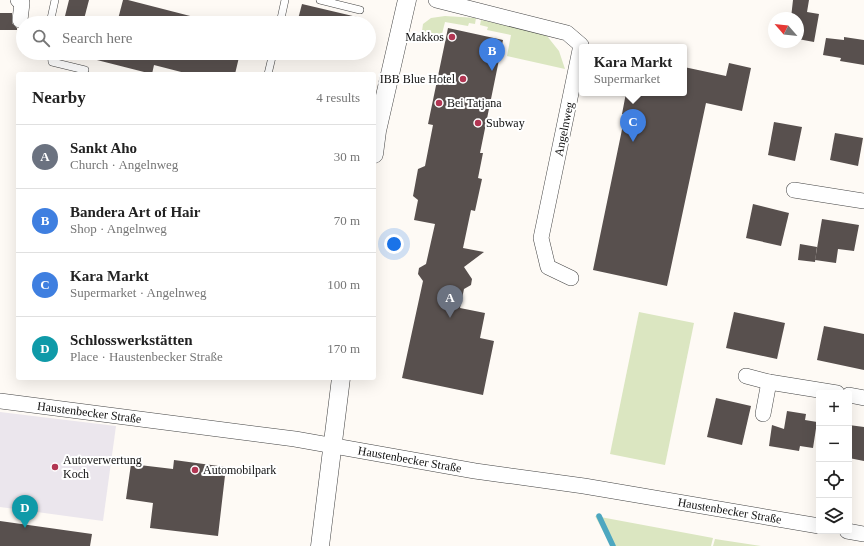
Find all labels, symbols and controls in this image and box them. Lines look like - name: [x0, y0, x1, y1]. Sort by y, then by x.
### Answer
- north arrow: [768, 12, 804, 48]
- search box: [16, 16, 376, 60]
- icon: search: [30, 27, 52, 49]
- text: Search here: [62, 30, 132, 46]
- place label: Makkos: [405, 30, 444, 44]
- marker: Makkos: [447, 32, 457, 42]
- pin: B: [479, 38, 505, 71]
- popup: [579, 44, 687, 96]
- text: Kara Markt: [594, 54, 672, 70]
- text: Supermarket: [594, 71, 660, 86]
- place label: IBB Blue Hotel: [380, 72, 456, 86]
- marker: IBB Blue Hotel: [458, 74, 468, 84]
- text: Nearby: [32, 88, 86, 107]
- text: 4 results: [316, 90, 360, 105]
- place label: Bei Tatjana: [447, 96, 502, 110]
- marker: Bei Tatjana: [434, 98, 444, 108]
- street label: Angelnweg: [551, 100, 577, 158]
- pin: C: [620, 109, 646, 142]
- place label: Subway: [486, 116, 525, 130]
- marker: Subway: [473, 118, 483, 128]
- text: Sankt Aho: [70, 140, 137, 156]
- text: A: [40, 149, 50, 164]
- text: 30 m: [334, 149, 360, 164]
- text: Church · Angelnweg: [70, 157, 178, 172]
- text: Bandera Art of Hair: [70, 204, 200, 220]
- text: B: [41, 213, 49, 228]
- text: 70 m: [334, 213, 360, 228]
- text: Shop · Angelnweg: [70, 221, 167, 236]
- your location: [384, 234, 404, 254]
- text: Kara Markt: [70, 268, 149, 284]
- text: C: [40, 277, 50, 292]
- text: 100 m: [327, 277, 360, 292]
- text: Supermarket · Angelnweg: [70, 285, 206, 300]
- pin: A: [437, 285, 463, 318]
- text: Schlosswerkstätten: [70, 332, 193, 348]
- text: D: [40, 341, 50, 356]
- text: 170 m: [327, 341, 360, 356]
- text: Place · Haustenbecker Straße: [70, 349, 223, 364]
- map controls: [816, 390, 852, 534]
- button: +: [816, 390, 852, 426]
- street label: Haustenbecker Straße: [36, 399, 142, 426]
- button: −: [816, 426, 852, 462]
- street label: Haustenbecker Straße: [357, 443, 463, 475]
- place label: Autoverwertung Koch: [63, 453, 142, 481]
- marker: Autoverwertung Koch: [50, 462, 60, 472]
- button: locate: [816, 462, 852, 498]
- place label: Automobilpark: [203, 463, 276, 477]
- marker: Automobilpark: [190, 465, 200, 475]
- pin: D: [12, 495, 38, 528]
- street label: Haustenbecker Straße: [677, 495, 783, 526]
- button: layers: [816, 498, 852, 534]

